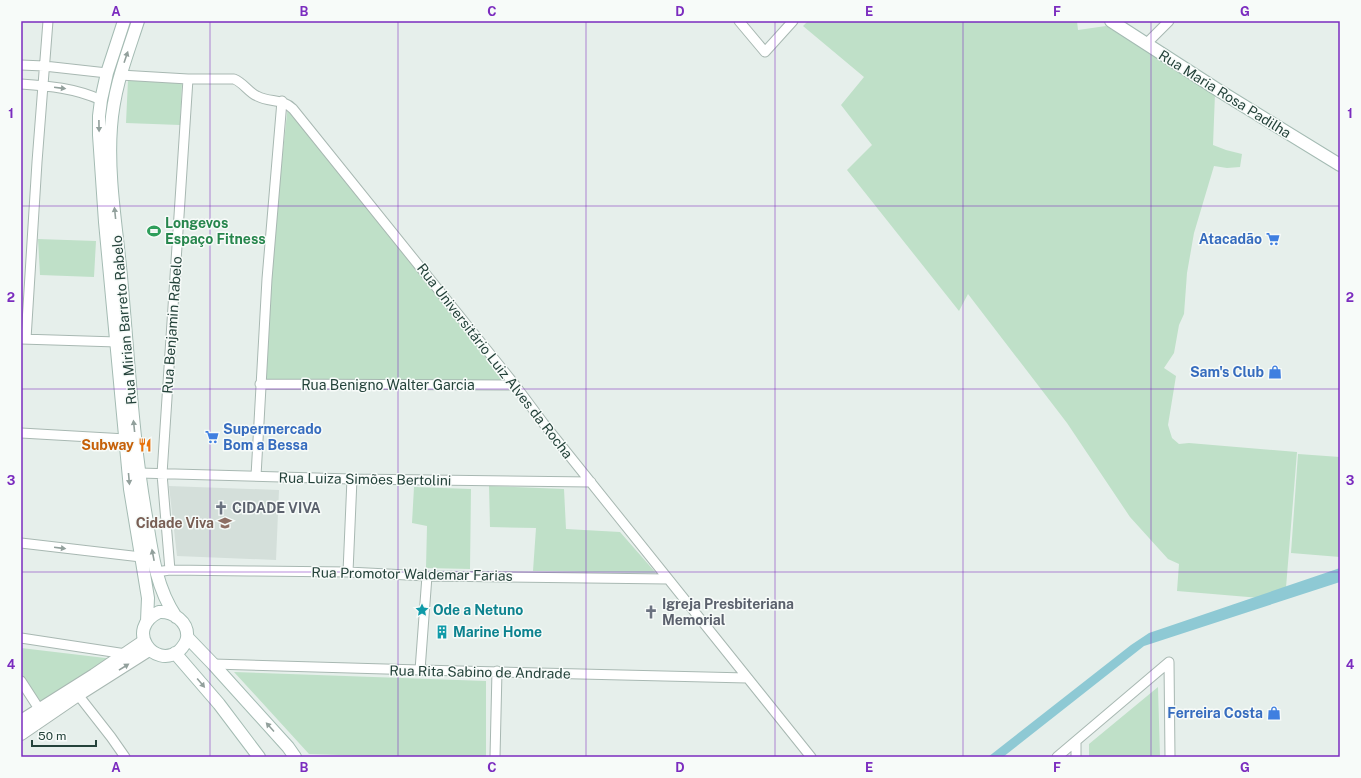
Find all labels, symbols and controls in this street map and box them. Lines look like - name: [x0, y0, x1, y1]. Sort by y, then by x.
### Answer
- text: A: [111, 4, 121, 19]
- text: B: [300, 4, 309, 19]
- text: C: [487, 4, 497, 19]
- text: D: [675, 4, 685, 19]
- text: E: [865, 4, 873, 19]
- text: F: [1053, 4, 1061, 19]
- text: G: [1240, 4, 1250, 19]
- street label: Rua Maria Rosa Padilha: [1156, 47, 1294, 141]
- one-way arrow: [123, 51, 129, 63]
- one-way arrow: [54, 85, 66, 91]
- text: 1: [8, 106, 14, 121]
- text: 1: [1347, 106, 1353, 121]
- one-way arrow: [96, 120, 102, 133]
- one-way arrow: [112, 207, 118, 219]
- place label: Longevos Espaço Fitness: [165, 215, 266, 247]
- sports icon: Longevos Espaço Fitness: [146, 223, 162, 239]
- place label: Atacadão: [1199, 231, 1262, 247]
- supermarket icon: Atacadão: [1265, 231, 1281, 247]
- street label: Rua Mirian Barreto Rabelo: [109, 235, 139, 405]
- street label: Rua Benjamin Rabelo: [159, 256, 185, 394]
- street label: Rua Universitário Luiz Alves da Rocha: [414, 260, 576, 462]
- text: 2: [7, 290, 15, 305]
- text: 2: [1346, 290, 1354, 305]
- place label: Sam's Club: [1190, 364, 1264, 380]
- shop icon: Sam's Club: [1267, 364, 1283, 380]
- street label: Rua Benigno Walter Garcia: [301, 377, 475, 393]
- one-way arrow: [131, 420, 137, 432]
- place label: Supermercado Bom a Bessa: [223, 421, 322, 453]
- supermarket icon: Supermercado Bom a Bessa: [204, 429, 220, 445]
- place label: Subway: [81, 437, 134, 453]
- restaurant icon: Subway: [137, 437, 153, 453]
- street label: Rua Luiza Simões Bertolini: [279, 469, 451, 489]
- text: 3: [7, 473, 16, 488]
- one-way arrow: [125, 473, 132, 485]
- text: 3: [1346, 473, 1355, 488]
- church icon: CIDADE VIVA: [213, 500, 229, 516]
- place label: CIDADE VIVA: [232, 500, 321, 516]
- place label: Cidade Viva: [136, 515, 214, 531]
- school or university icon: Cidade Viva: [217, 515, 233, 531]
- one-way arrow: [54, 544, 66, 551]
- one-way arrow: [149, 549, 155, 561]
- street label: Rua Promotor Waldemar Farias: [311, 564, 513, 584]
- place label: Igreja Presbiteriana Memorial: [662, 596, 794, 628]
- place icon: Ode a Netuno: [414, 602, 430, 618]
- place label: Ode a Netuno: [433, 602, 523, 618]
- church icon: Igreja Presbiteriana Memorial: [643, 604, 659, 620]
- building icon: Marine Home: [434, 624, 450, 640]
- place label: Marine Home: [453, 624, 542, 640]
- text: 4: [7, 657, 16, 672]
- text: 4: [1346, 657, 1355, 672]
- street label: Rua Rita Sabino de Andrade: [389, 662, 571, 682]
- one-way arrow: [118, 663, 130, 670]
- one-way arrow: [196, 677, 205, 688]
- place label: Ferreira Costa: [1167, 705, 1263, 721]
- shop icon: Ferreira Costa: [1266, 705, 1282, 721]
- scale bar: [32, 722, 96, 748]
- one-way arrow: [265, 722, 275, 732]
- text: 50 m: [38, 729, 66, 743]
- text: A: [111, 760, 121, 775]
- text: B: [300, 760, 309, 775]
- text: C: [487, 760, 497, 775]
- text: D: [675, 760, 685, 775]
- text: E: [865, 760, 873, 775]
- text: F: [1053, 760, 1061, 775]
- text: G: [1240, 760, 1250, 775]

